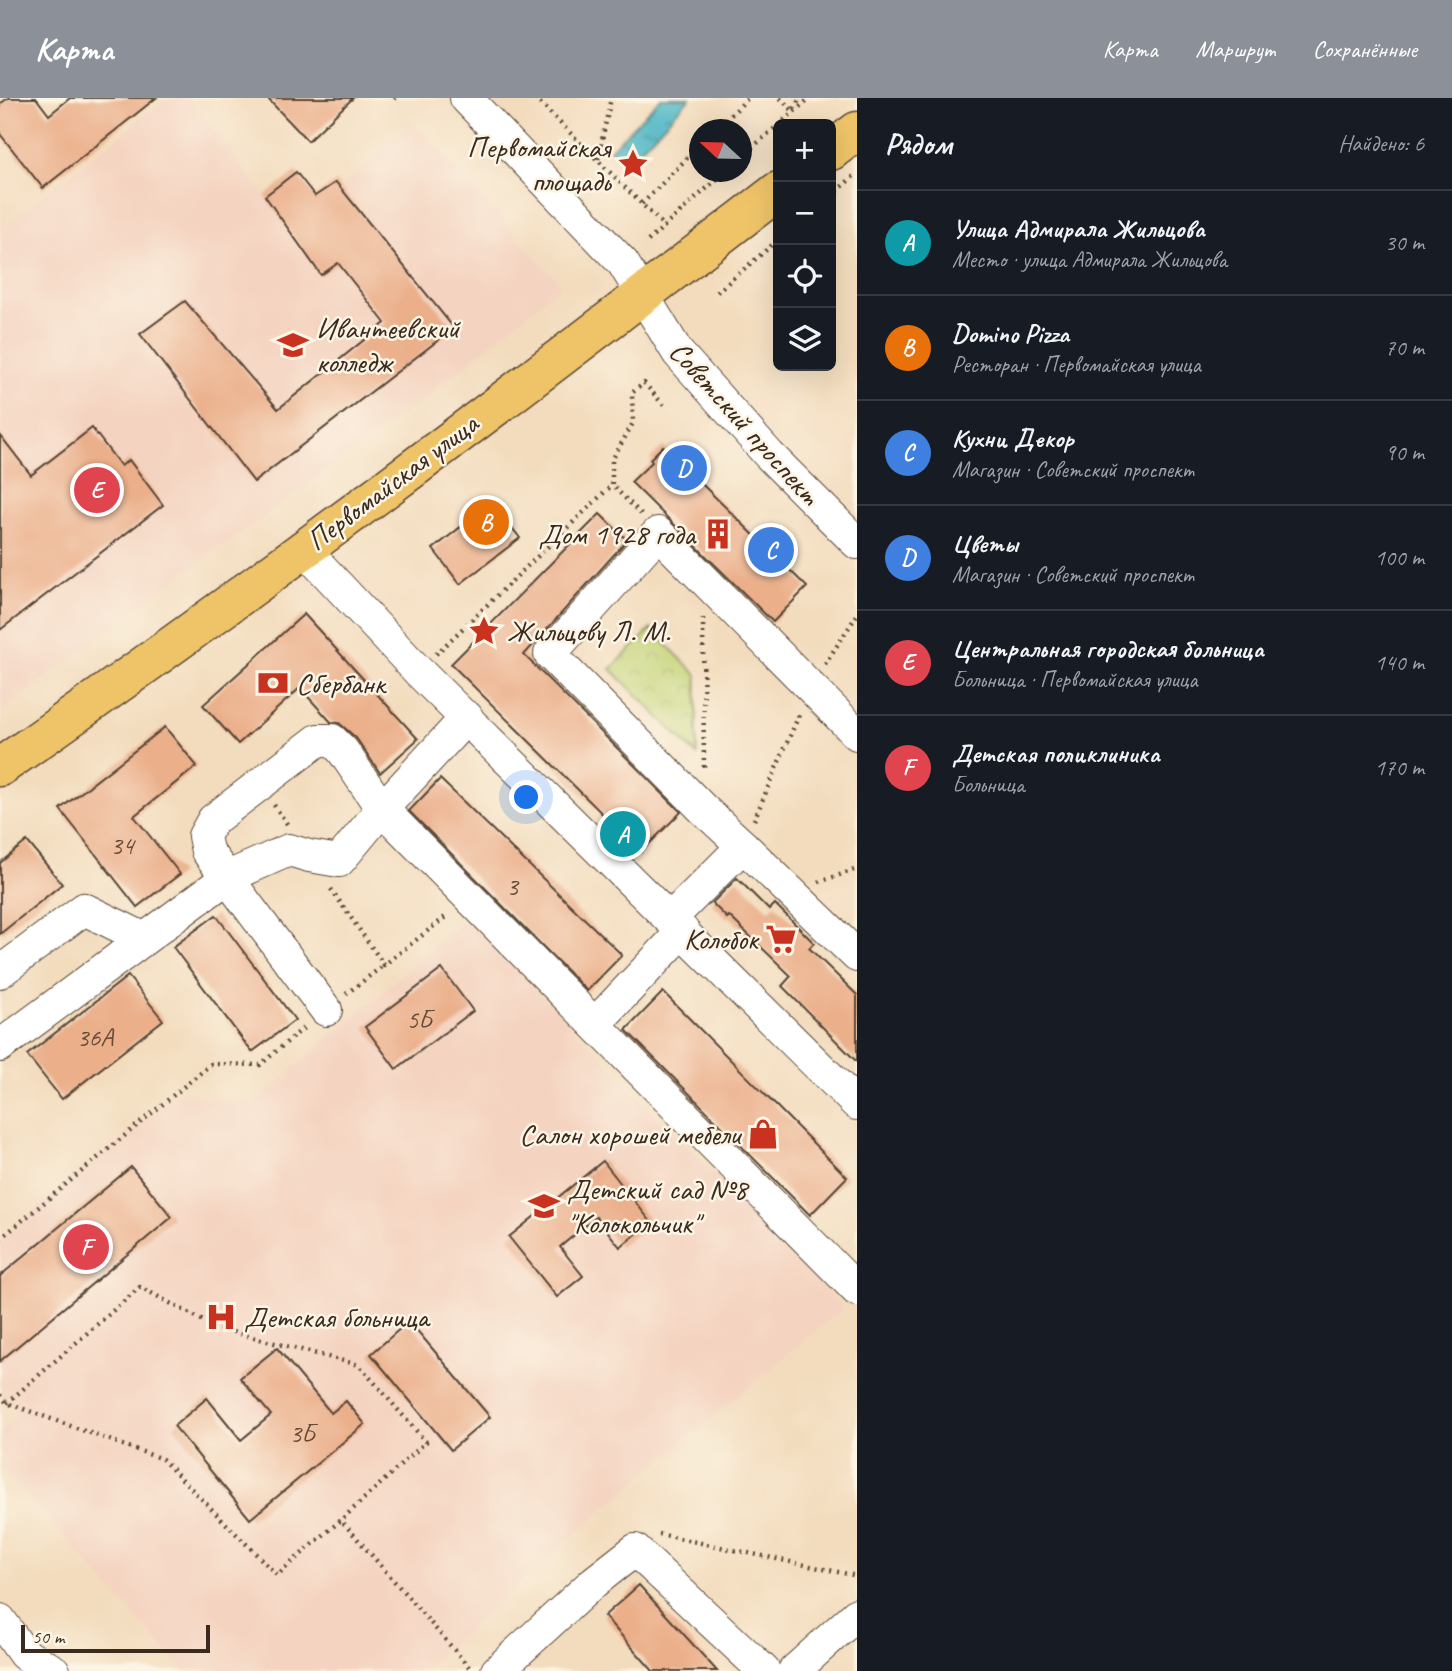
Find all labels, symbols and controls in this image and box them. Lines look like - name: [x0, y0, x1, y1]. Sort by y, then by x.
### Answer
- text: Карта: [35, 28, 114, 70]
- text: Карта: [1103, 34, 1158, 64]
- text: Маршрут: [1196, 34, 1275, 64]
- text: Сохранённые: [1313, 34, 1417, 64]
- north arrow: [689, 119, 752, 182]
- map controls: [773, 119, 836, 371]
- button: +: [773, 119, 836, 182]
- text: Рядом: [885, 125, 952, 163]
- place label: Первомайская площадь: [467, 128, 613, 200]
- text: Найдено: 6: [1338, 129, 1424, 158]
- place icon: Первомайская площадь: [616, 147, 650, 181]
- button: −: [773, 182, 836, 245]
- text: Улица Адмирала Жильцова: [952, 212, 1205, 245]
- text: A: [902, 228, 914, 257]
- text: 30 m: [1385, 228, 1424, 257]
- button: locate: [773, 245, 836, 308]
- text: Место · улица Адмирала Жильцова: [952, 245, 1227, 274]
- button: layers: [773, 308, 836, 371]
- place label: Ивантеевский колледж: [316, 309, 461, 381]
- text: Domino Pizza: [952, 317, 1069, 350]
- school or university icon: Ивантеевский колледж: [276, 328, 310, 362]
- street label: Советский проспект: [661, 333, 830, 514]
- text: B: [902, 333, 914, 362]
- text: 70 m: [1385, 333, 1424, 362]
- text: Ресторан · Первомайская улица: [952, 350, 1201, 379]
- street label: Первомайская улица: [298, 404, 487, 559]
- text: Кухни Декор: [952, 422, 1073, 455]
- text: C: [903, 438, 913, 467]
- text: 90 m: [1385, 438, 1424, 467]
- pin: D: [661, 442, 707, 494]
- text: Магазин · Советский проспект: [952, 455, 1194, 484]
- pin: E: [74, 464, 120, 516]
- pin: B: [463, 496, 509, 548]
- place label: Дом 1928 года: [539, 515, 697, 553]
- building icon: Дом 1928 года: [701, 517, 735, 551]
- pin: C: [748, 524, 794, 576]
- text: Цветы: [952, 527, 1018, 560]
- text: D: [901, 543, 915, 572]
- text: 100 m: [1375, 543, 1424, 572]
- text: Магазин · Советский проспект: [952, 560, 1194, 589]
- place label: Жильцову Л. М.: [507, 612, 671, 650]
- place icon: Жильцову Л. М.: [467, 614, 501, 648]
- text: Центральная городская больница: [952, 632, 1264, 665]
- text: E: [902, 648, 914, 677]
- text: 140 m: [1375, 648, 1424, 677]
- place label: Сбербанк: [296, 664, 387, 702]
- text: Больница · Первомайская улица: [952, 665, 1198, 694]
- bank icon: Сбербанк: [256, 666, 290, 700]
- text: Детская поликлиника: [952, 737, 1160, 770]
- text: F: [903, 753, 913, 782]
- text: 170 m: [1375, 753, 1424, 782]
- text: Больница: [952, 770, 1024, 799]
- your location: [509, 780, 543, 814]
- pin: A: [600, 808, 646, 860]
- house number: 34: [110, 829, 136, 862]
- house number: 3: [506, 870, 520, 903]
- place label: Колобок: [684, 920, 760, 958]
- supermarket icon: Колобок: [764, 922, 798, 956]
- house number: 5Б: [407, 1003, 435, 1036]
- house number: 36А: [77, 1021, 115, 1054]
- place label: Салон хорошей мебели: [519, 1115, 742, 1153]
- shop icon: Салон хорошей мебели: [746, 1117, 780, 1151]
- place label: Детский сад №8 "Колокольчик": [567, 1170, 750, 1242]
- school or university icon: Детский сад №8 "Колокольчик": [527, 1189, 561, 1223]
- pin: F: [63, 1221, 109, 1273]
- place label: Детская больница: [244, 1298, 431, 1336]
- hospital icon: Детская больница: [204, 1300, 238, 1334]
- house number: 3Б: [290, 1417, 318, 1450]
- scale bar: [21, 1622, 210, 1654]
- text: 50 m: [32, 1625, 64, 1649]

